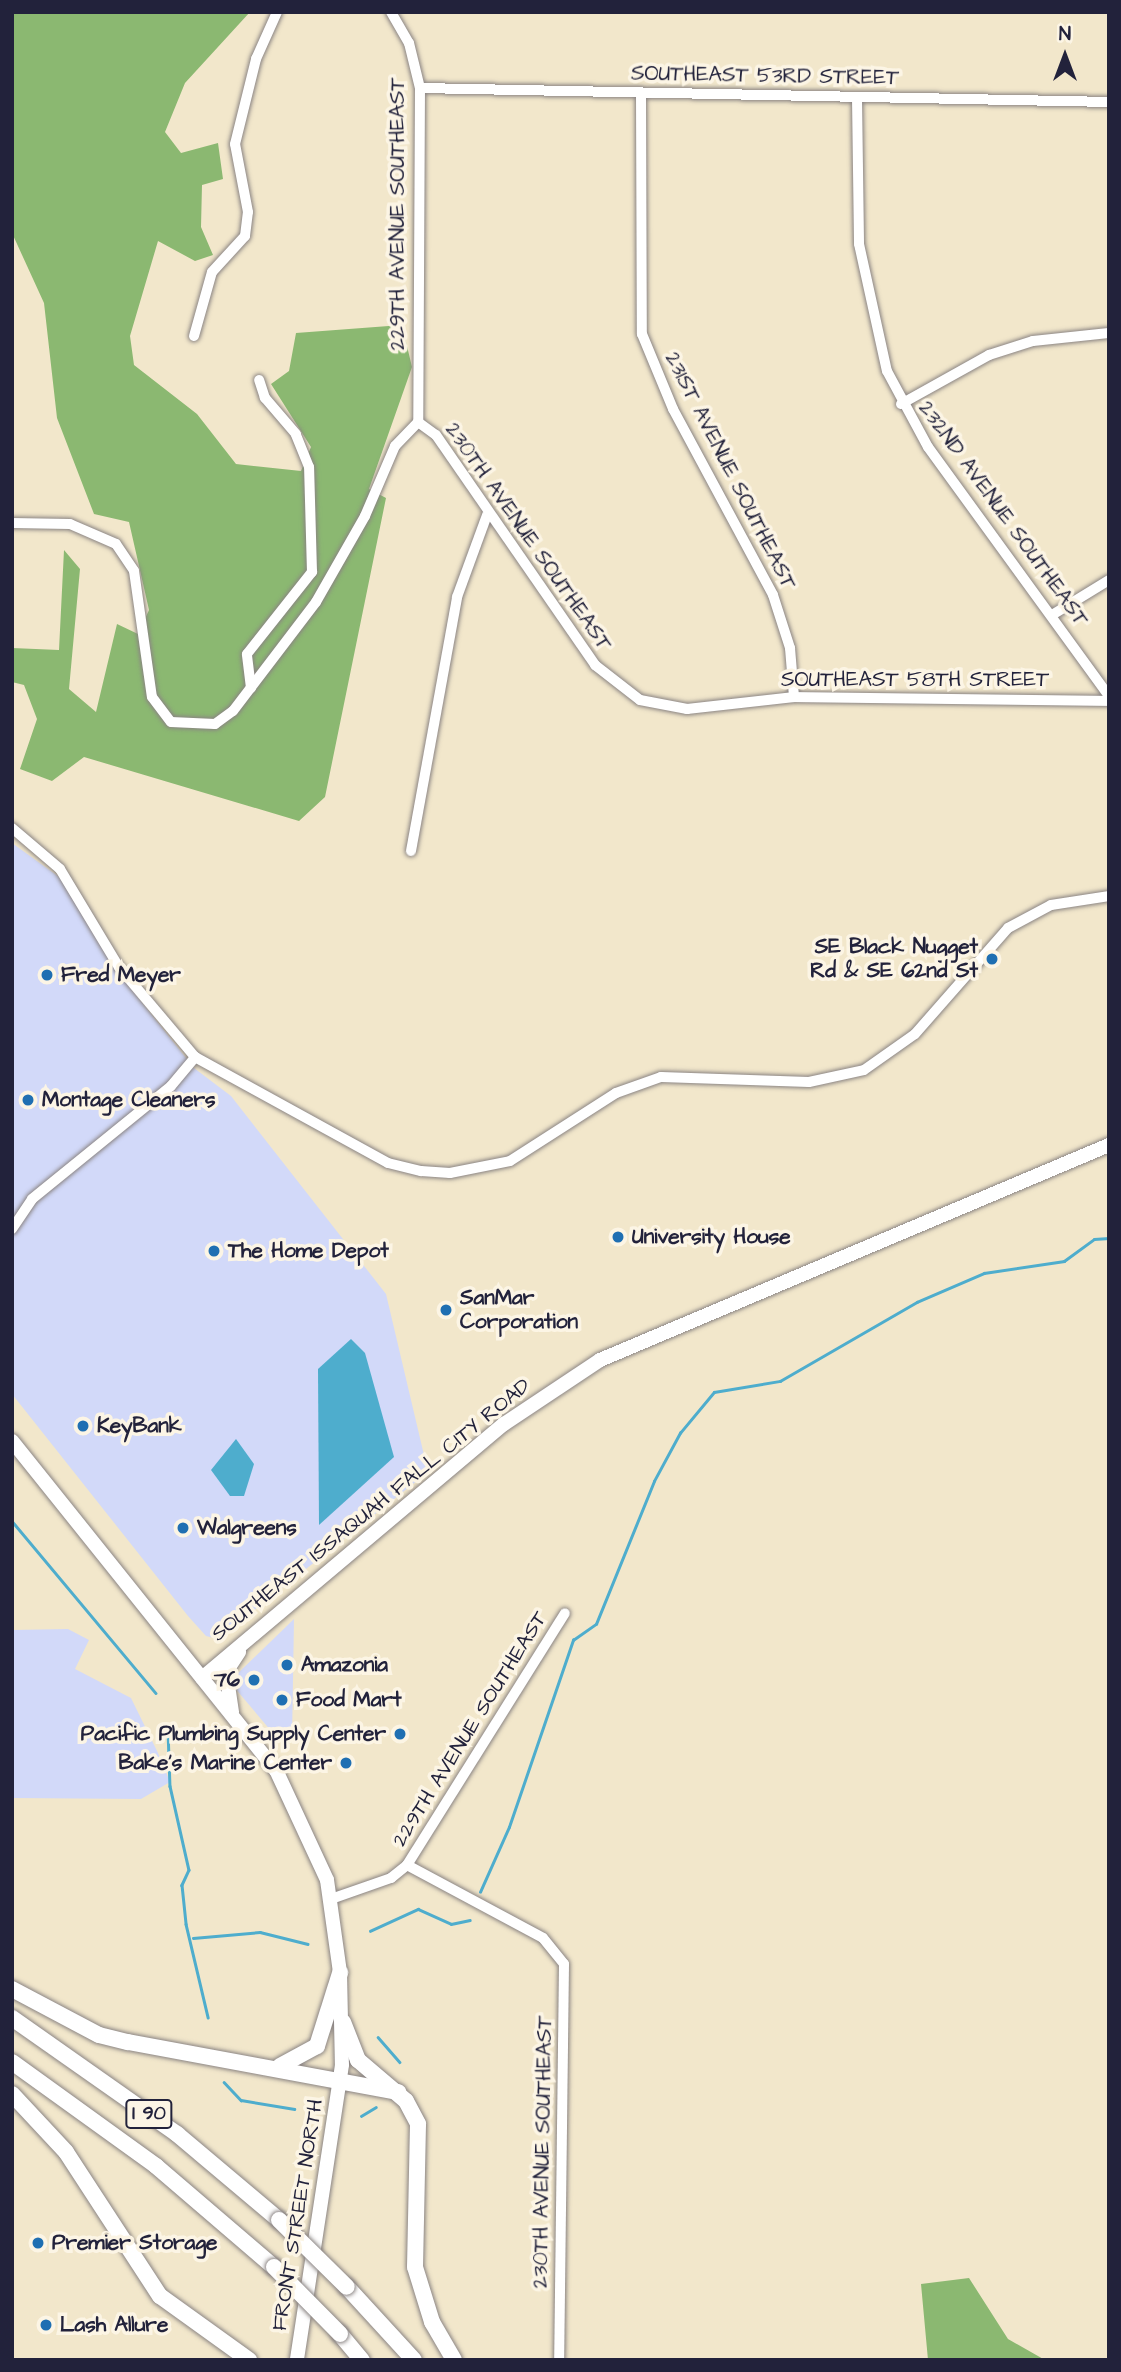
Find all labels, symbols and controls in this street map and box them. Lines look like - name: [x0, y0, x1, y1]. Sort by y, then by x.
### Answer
- north arrow: [1030, 21, 1100, 91]
- text: N: [1059, 21, 1071, 48]
- street label: SOUTHEAST 53RD STREET: [631, 61, 899, 91]
- street label: 229TH AVENUE SOUTHEAST: [385, 78, 411, 350]
- street label: 231ST AVENUE SOUTHEAST: [659, 348, 801, 594]
- street label: 232ND AVENUE SOUTHEAST: [913, 396, 1093, 632]
- street label: 230TH AVENUE SOUTHEAST: [439, 418, 617, 656]
- street label: SOUTHEAST 58TH STREET: [781, 667, 1049, 693]
- place label: SE Black Nugget Rd & SE 62nd St: [810, 934, 978, 984]
- marker: SE Black Nugget Rd & SE 62nd St: [984, 951, 1000, 967]
- place label: Fred Meyer: [61, 962, 181, 988]
- marker: Fred Meyer: [39, 967, 55, 983]
- place label: Montage Cleaners: [42, 1087, 216, 1113]
- marker: Montage Cleaners: [20, 1092, 36, 1108]
- place label: University House: [632, 1224, 791, 1250]
- marker: University House: [610, 1229, 626, 1245]
- place label: The Home Depot: [228, 1238, 389, 1264]
- marker: The Home Depot: [206, 1243, 222, 1259]
- place label: SanMar Corporation: [460, 1285, 578, 1335]
- marker: SanMar Corporation: [438, 1302, 454, 1318]
- street label: SOUTHEAST ISSAQUAH FALL CITY ROAD: [206, 1373, 536, 1647]
- place label: KeyBank: [97, 1413, 182, 1439]
- marker: KeyBank: [75, 1418, 91, 1434]
- place label: Walgreens: [197, 1515, 297, 1541]
- marker: Walgreens: [175, 1520, 191, 1536]
- street label: 229TH AVENUE SOUTHEAST: [387, 1607, 553, 1851]
- place label: Amazonia: [301, 1652, 388, 1678]
- marker: Amazonia: [279, 1657, 295, 1673]
- place label: 76: [214, 1667, 240, 1693]
- marker: 76: [246, 1672, 262, 1688]
- place label: Food Mart: [296, 1687, 401, 1713]
- marker: Food Mart: [274, 1692, 290, 1708]
- place label: Pacific Plumbing Supply Center: [81, 1721, 386, 1747]
- marker: Pacific Plumbing Supply Center: [392, 1726, 408, 1742]
- place label: Bake's Marine Center: [119, 1750, 332, 1776]
- marker: Bake's Marine Center: [338, 1755, 354, 1771]
- street label: 230TH AVENUE SOUTHEAST: [528, 2015, 558, 2289]
- street label: FRONT STREET NORTH: [267, 2097, 329, 2333]
- road number: I 90: [124, 2098, 174, 2130]
- place label: Premier Storage: [52, 2230, 217, 2256]
- marker: Premier Storage: [30, 2235, 46, 2251]
- place label: Lash Allure: [60, 2312, 168, 2338]
- marker: Lash Allure: [38, 2317, 54, 2333]

